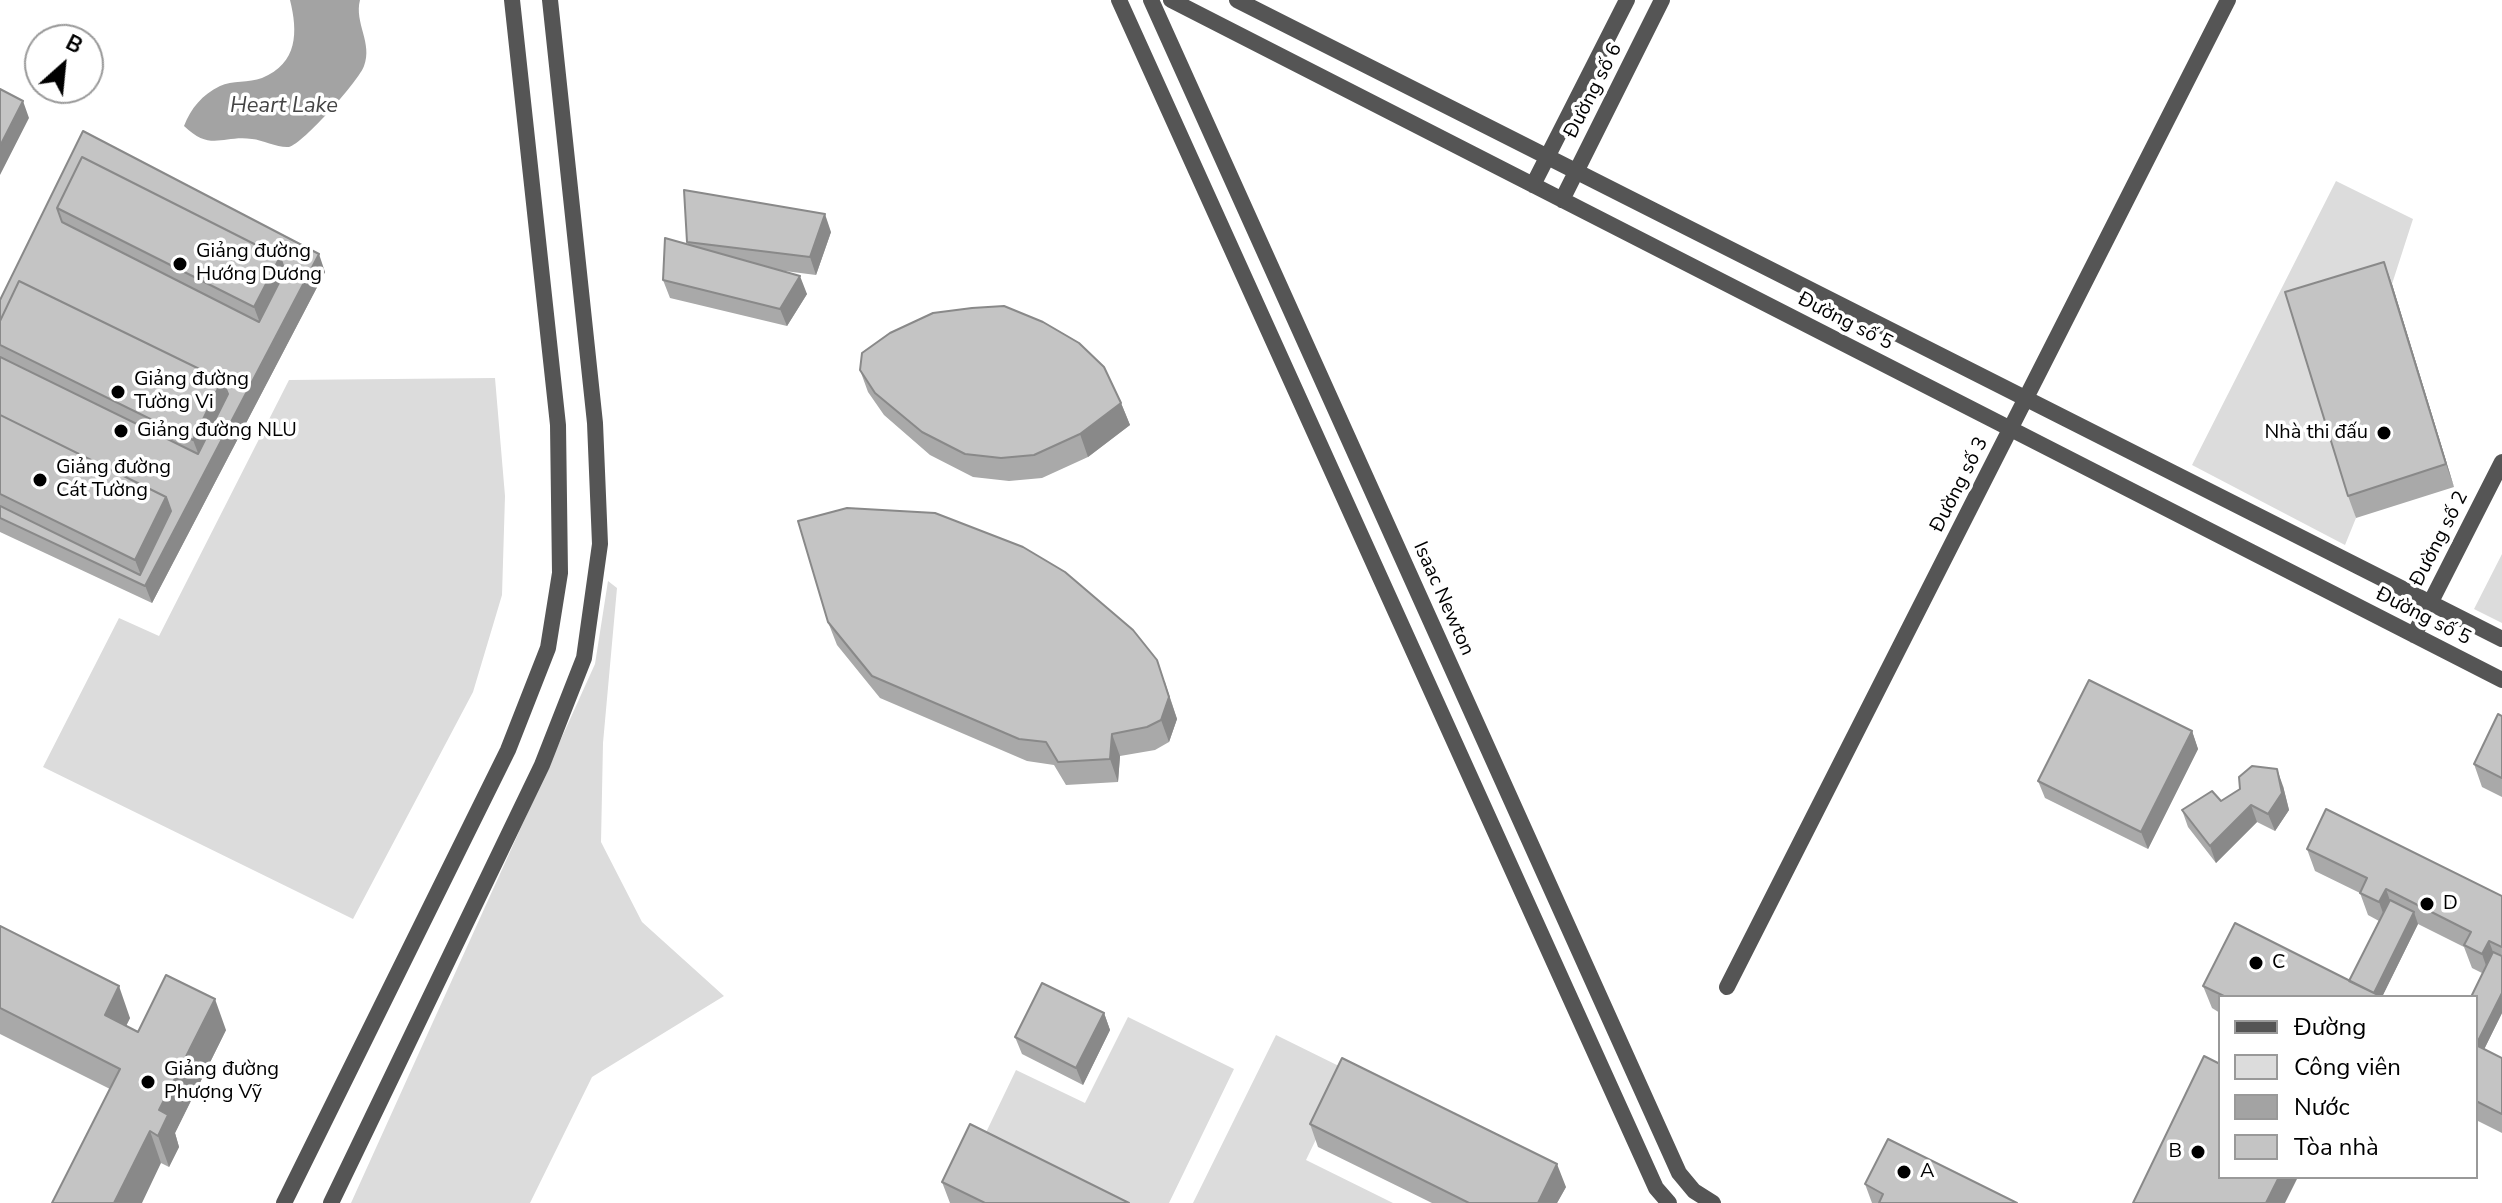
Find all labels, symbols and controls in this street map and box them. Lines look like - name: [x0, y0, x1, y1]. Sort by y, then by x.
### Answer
- north arrow: [24, 24, 104, 104]
- text: B: [60, 28, 88, 61]
- street label: Đường số 6: [1560, 40, 1628, 142]
- water label: Heart Lake: [230, 94, 338, 120]
- place label: Giảng đường Hướng Dương: [196, 240, 322, 287]
- marker: Giảng đường Hướng Dương: [171, 255, 189, 273]
- street label: Đường số 5: [1794, 288, 1896, 356]
- place label: Giảng đường Tường Vi: [134, 368, 249, 415]
- marker: Giảng đường Tường Vi: [109, 383, 127, 401]
- place label: Giảng đường NLU: [137, 419, 297, 443]
- place label: Nhà thi đấu: [2264, 421, 2368, 445]
- marker: Giảng đường NLU: [112, 422, 130, 440]
- marker: Nhà thi đấu: [2375, 424, 2393, 442]
- street label: Đường số 3: [1926, 434, 1994, 536]
- place label: Giảng đường Cát Tường: [56, 456, 171, 503]
- marker: Giảng đường Cát Tường: [31, 471, 49, 489]
- street label: Đường số 2: [2406, 488, 2474, 590]
- street label: Isaac Newton: [1407, 538, 1479, 660]
- street label: Đường số 5: [2372, 583, 2474, 651]
- place label: D: [2443, 892, 2458, 916]
- marker: D: [2418, 895, 2436, 913]
- place label: C: [2272, 951, 2285, 975]
- marker: C: [2247, 954, 2265, 972]
- legend: [2218, 995, 2478, 1179]
- text: Đường: [2294, 1011, 2366, 1043]
- text: Công viên: [2294, 1051, 2401, 1083]
- place label: Giảng đường Phượng Vỹ: [164, 1058, 279, 1105]
- marker: Giảng đường Phượng Vỹ: [139, 1073, 157, 1091]
- text: Nước: [2294, 1091, 2350, 1123]
- text: Tòa nhà: [2294, 1131, 2379, 1163]
- place label: B: [2168, 1140, 2182, 1164]
- marker: B: [2189, 1143, 2207, 1161]
- place label: A: [1920, 1160, 1935, 1184]
- marker: A: [1895, 1163, 1913, 1181]

